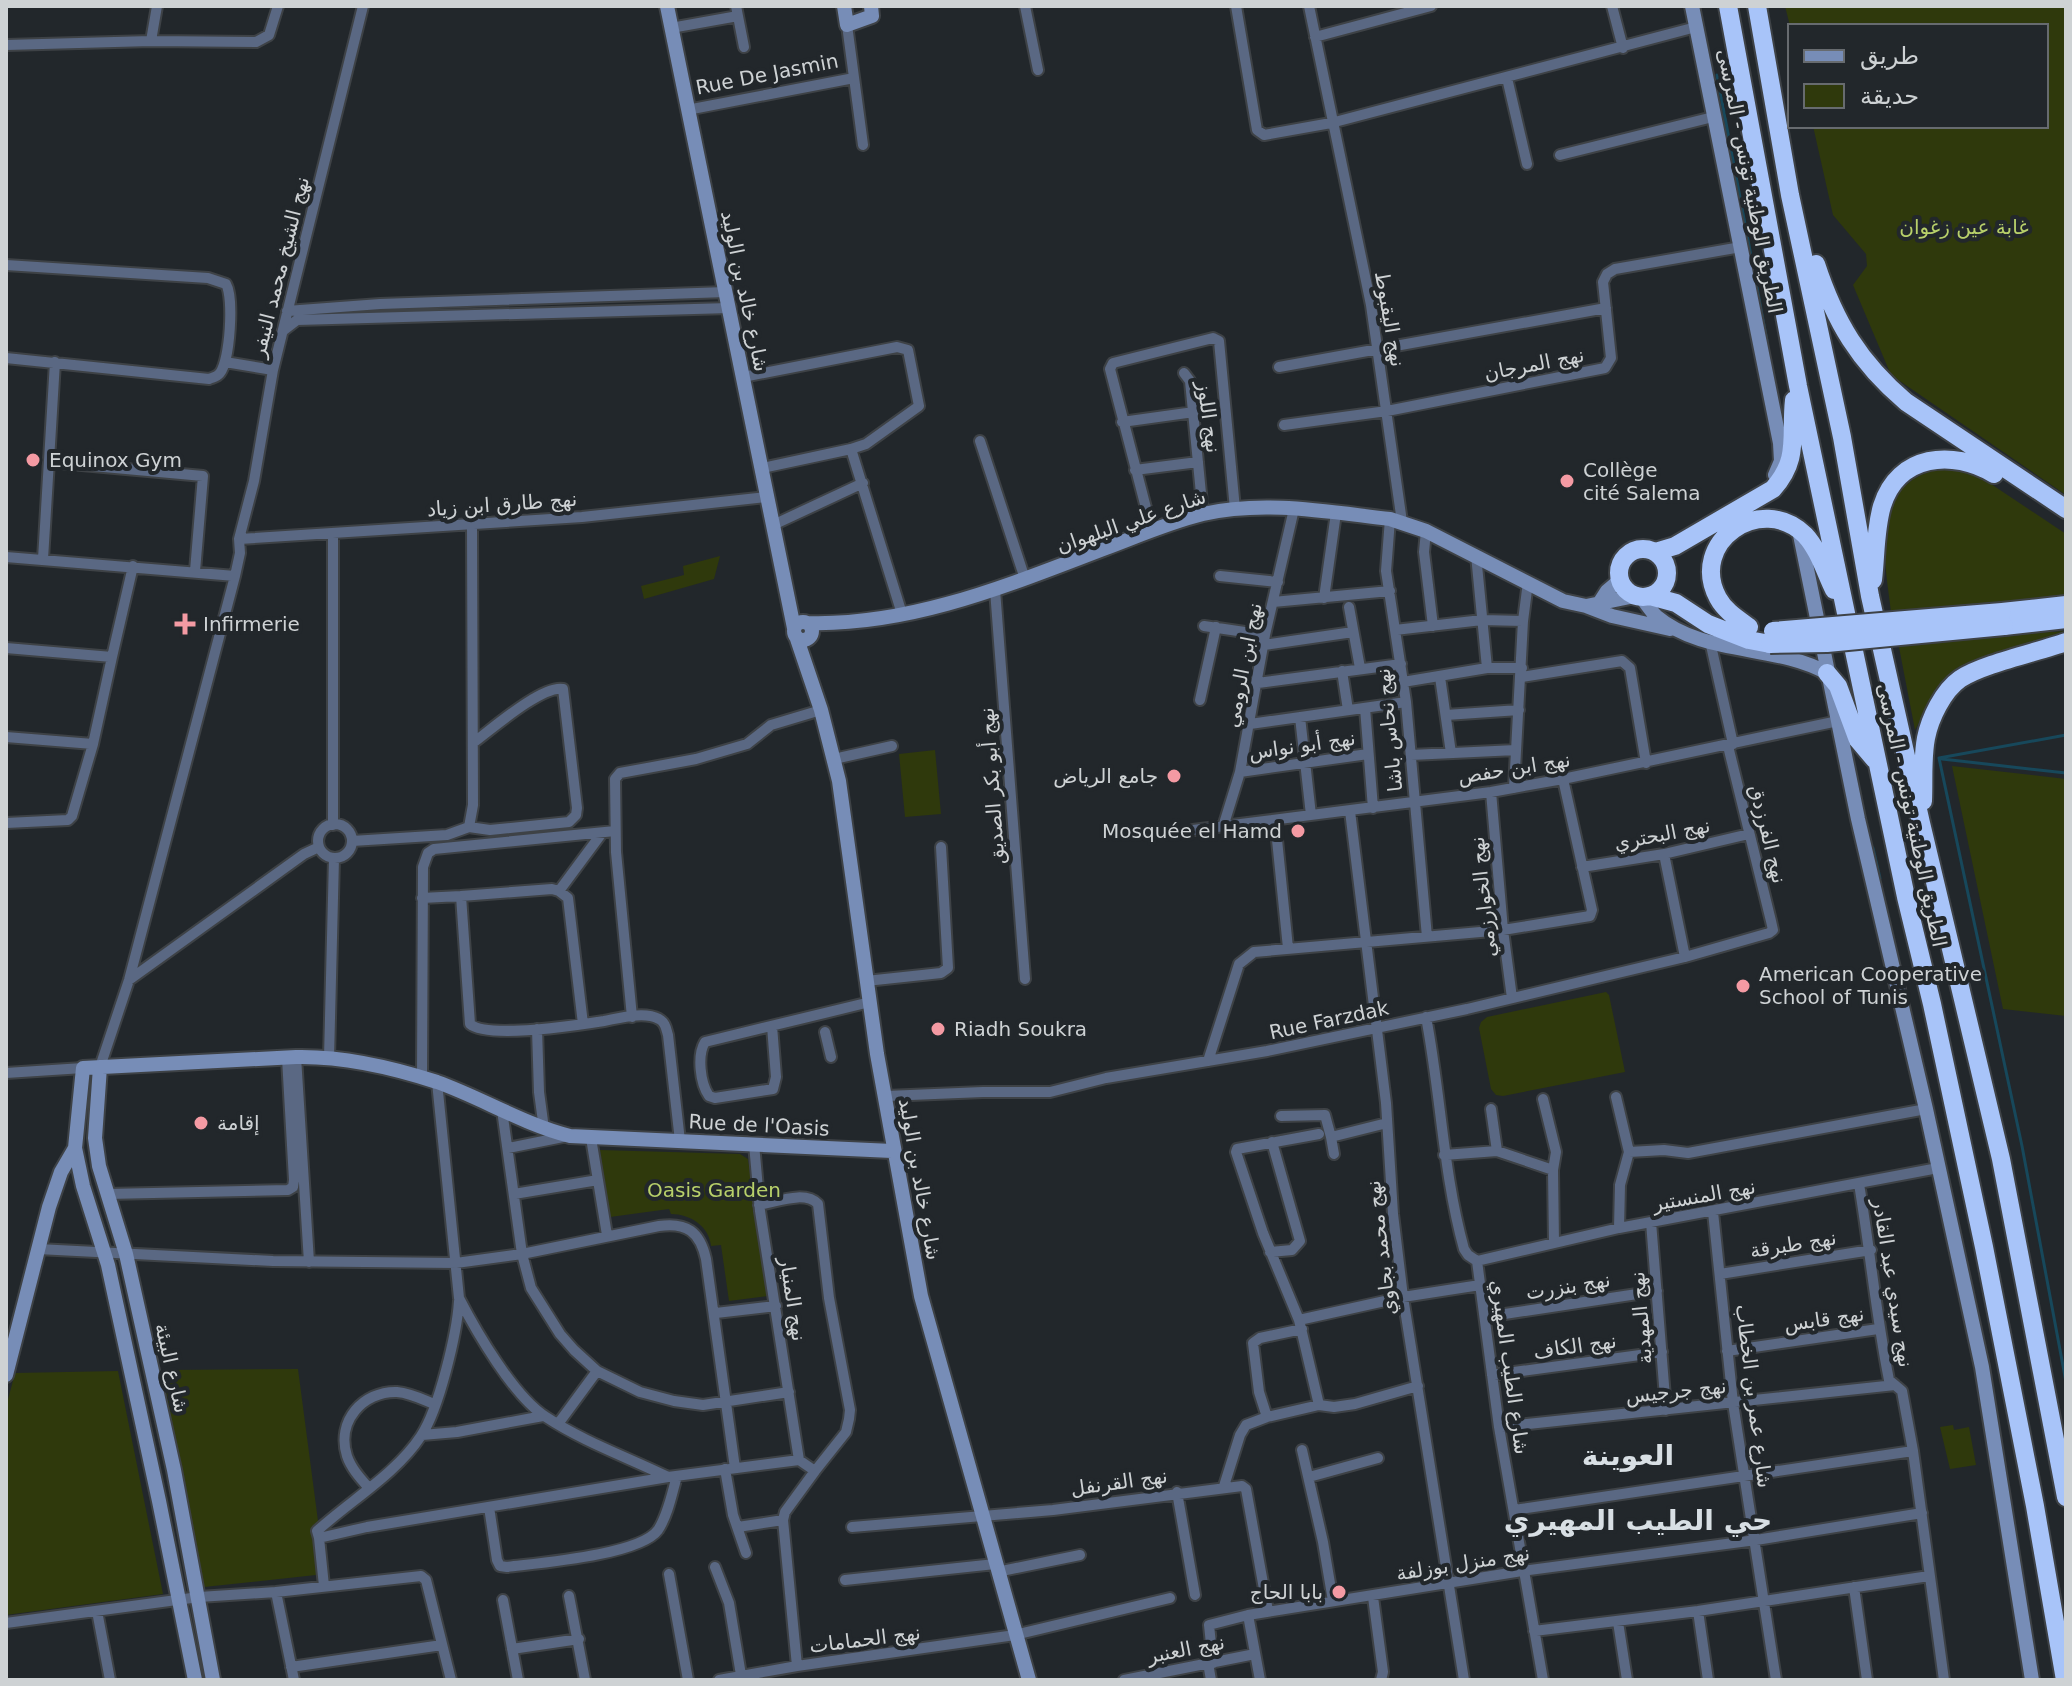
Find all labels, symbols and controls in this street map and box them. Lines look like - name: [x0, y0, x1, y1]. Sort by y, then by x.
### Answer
- legend: [1788, 24, 2048, 128]
- text: طريق: [1860, 42, 1919, 70]
- street label: الطريق الوطنية تونس - المرسى: [1713, 47, 1787, 315]
- street label: Rue De Jasmin: [694, 48, 840, 100]
- text: حديقة: [1860, 82, 1919, 110]
- street label: نهج الشيخ محمد النيفر: [246, 174, 314, 361]
- street label: شارع خالد بن الوليد: [716, 208, 774, 374]
- park label: غابة عين زغوان: [1899, 215, 2029, 239]
- street label: نهج اليقبوط: [1370, 269, 1410, 369]
- street label: نهج المرجان: [1482, 343, 1586, 385]
- street label: نهج اللوز: [1192, 379, 1226, 454]
- place label: Equinox Gym: [49, 448, 182, 472]
- marker: Equinox Gym: [24, 451, 42, 469]
- place label: Collège cité Salema: [1583, 458, 1701, 505]
- marker: Collège cité Salema: [1558, 472, 1576, 490]
- street label: شارع علي البلهوان: [1053, 484, 1209, 559]
- street label: نهج طارق ابن زياد: [426, 487, 578, 521]
- street label: نهج ابن الرومي: [1219, 601, 1268, 730]
- place label: Infirmerie: [203, 612, 300, 636]
- marker: Infirmerie: [174, 613, 196, 635]
- street label: نهج نحاس باشا: [1371, 667, 1407, 793]
- street label: الطريق الوطنية تونس - المرسى: [1872, 681, 1952, 949]
- street label: نهج أبو بكر الصديق: [974, 707, 1009, 866]
- street label: نهج أبو نواس: [1247, 725, 1357, 764]
- street label: نهج ابن حفص: [1456, 747, 1572, 789]
- place label: جامع الرياض: [1053, 764, 1158, 788]
- marker: جامع الرياض: [1165, 767, 1183, 785]
- street label: نهج الفرزدق: [1744, 782, 1792, 886]
- street label: نهج البحتري: [1612, 813, 1712, 856]
- place label: Mosquée el Hamd: [1102, 819, 1282, 843]
- marker: Mosquée el Hamd: [1289, 822, 1307, 840]
- street label: نهج الخوارزمي: [1465, 835, 1502, 959]
- place label: American Cooperative School of Tunis: [1759, 962, 1982, 1009]
- marker: American Cooperative School of Tunis: [1734, 977, 1752, 995]
- street label: Rue Farzdak: [1267, 996, 1391, 1044]
- place label: Riadh Soukra: [954, 1017, 1087, 1041]
- marker: Riadh Soukra: [929, 1020, 947, 1038]
- street label: شارع خالد بن الوليد: [894, 1096, 946, 1262]
- street label: Rue de l'Oasis: [688, 1109, 830, 1141]
- place label: إقامة: [217, 1111, 260, 1136]
- marker: إقامة: [192, 1114, 210, 1132]
- street label: نهج المنستير: [1650, 1174, 1757, 1216]
- park label: Oasis Garden: [647, 1178, 781, 1202]
- street label: نهج محمد بجاوي: [1361, 1179, 1402, 1317]
- street label: نهج سيدي عبد القادر: [1867, 1196, 1918, 1369]
- street label: نهج طبرقة: [1748, 1225, 1838, 1263]
- street label: نهج المنيار: [774, 1254, 812, 1343]
- street label: نهج بنزرت: [1524, 1267, 1612, 1305]
- street label: نهج المهدية: [1625, 1270, 1657, 1366]
- street label: شارع الطيب المهيري: [1485, 1278, 1534, 1456]
- street label: نهج قابس: [1782, 1301, 1866, 1337]
- street label: شارع عمر بن الخطاب: [1731, 1303, 1777, 1489]
- street label: شارع البيئة: [150, 1321, 194, 1415]
- street label: نهج الكاف: [1532, 1328, 1618, 1364]
- street label: نهج جرجيس: [1624, 1374, 1728, 1408]
- district label: العوينة: [1582, 1439, 1674, 1472]
- street label: نهج القرنفل: [1069, 1463, 1169, 1501]
- district label: حي الطيب المهيري: [1504, 1504, 1772, 1537]
- street label: نهج منزل بوزلفة: [1394, 1541, 1532, 1585]
- place label: بابا الحاج: [1250, 1580, 1323, 1604]
- marker: بابا الحاج: [1330, 1583, 1348, 1601]
- street label: نهج الحمامات: [808, 1620, 922, 1658]
- street label: نهج العنبر: [1144, 1630, 1227, 1668]

